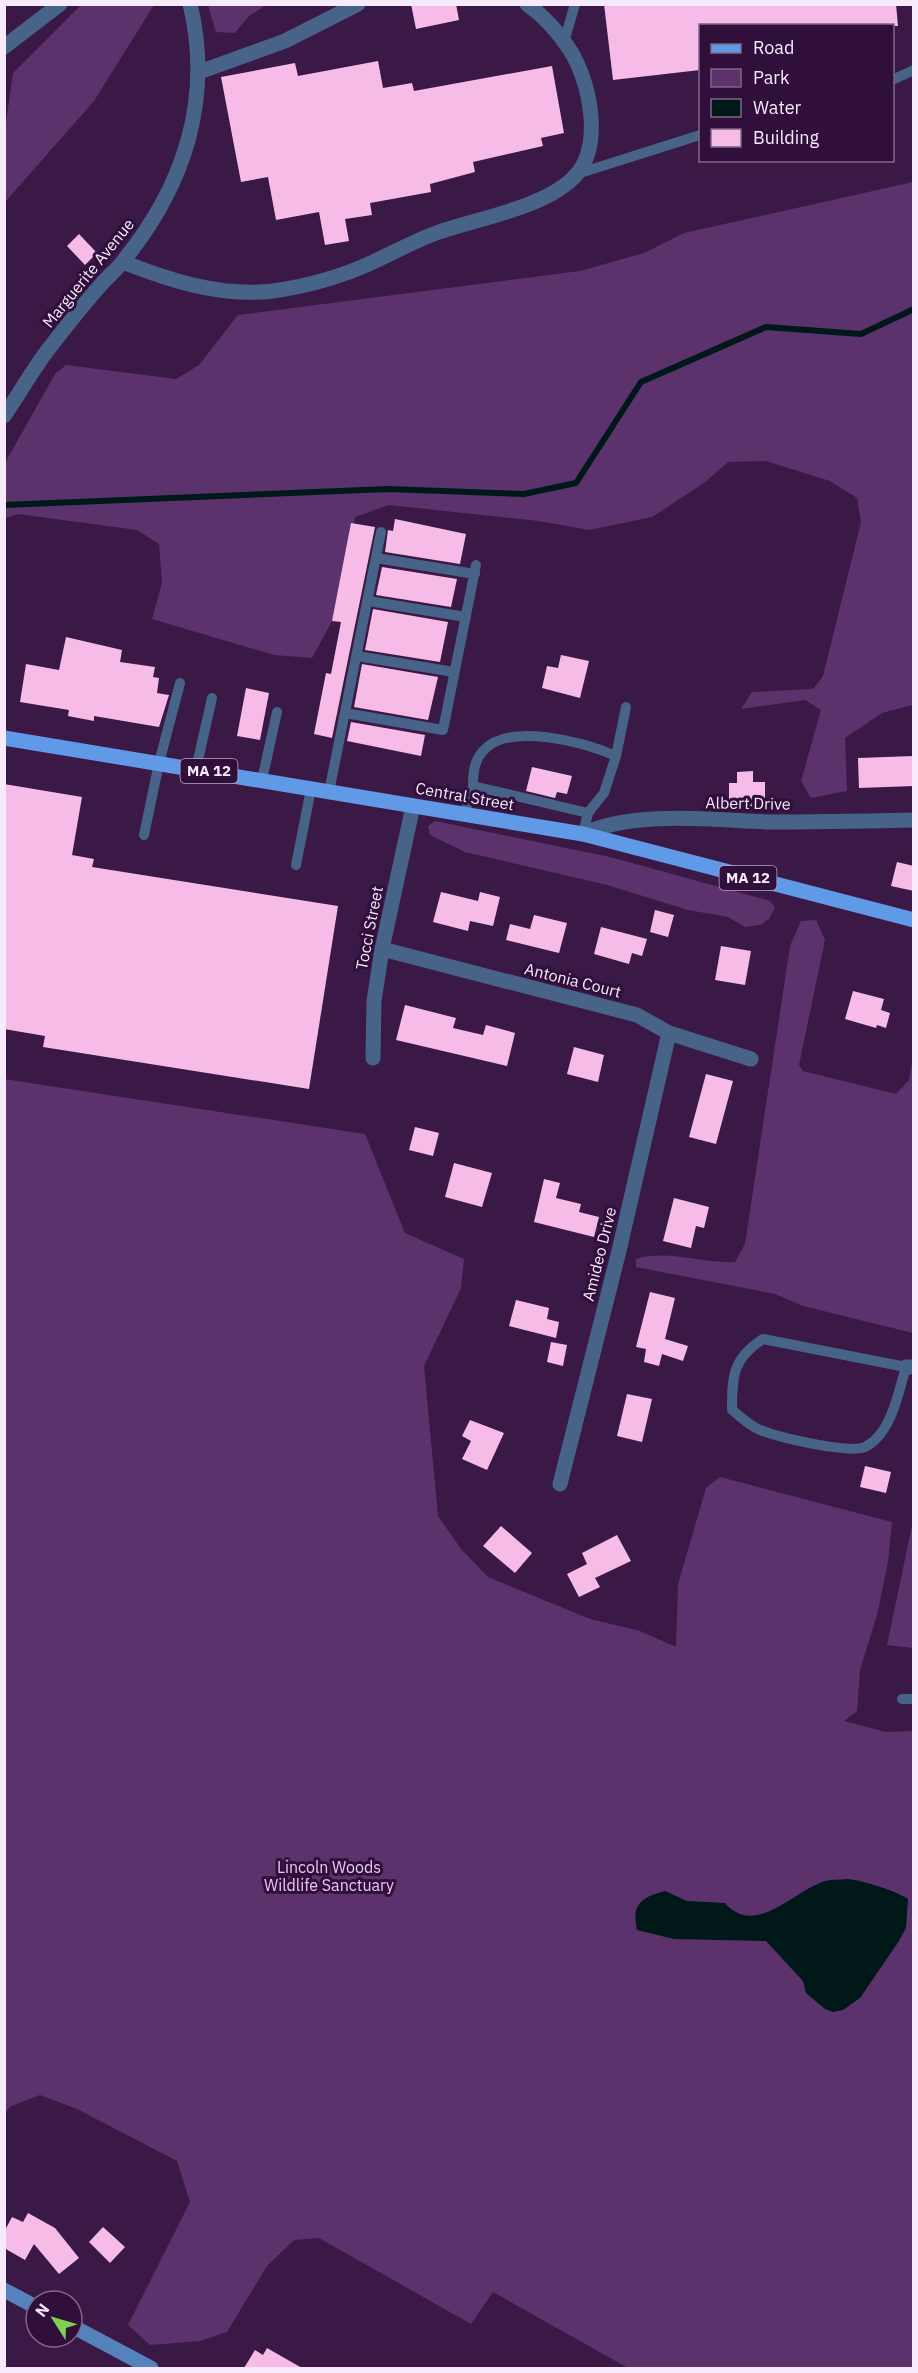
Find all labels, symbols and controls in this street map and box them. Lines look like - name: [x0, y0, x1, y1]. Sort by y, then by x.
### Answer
- legend: [699, 24, 894, 162]
- text: Road: [753, 36, 794, 59]
- text: Park: [753, 66, 790, 89]
- text: Water: [753, 96, 802, 119]
- text: Building: [753, 126, 820, 149]
- street label: Marguerite Avenue: [38, 214, 138, 332]
- road number: MA 12: [180, 759, 238, 783]
- street label: Central Street: [414, 777, 516, 815]
- street label: Albert Drive: [705, 792, 791, 814]
- road number: MA 12: [720, 866, 777, 890]
- street label: Tocci Street: [351, 884, 387, 972]
- street label: Antonia Court: [523, 958, 623, 1002]
- street label: Amideo Drive: [578, 1205, 620, 1303]
- park label: Lincoln Woods Wildlife Sanctuary: [264, 1857, 394, 1895]
- north arrow: [24, 2289, 84, 2349]
- text: N: [31, 2299, 53, 2321]

